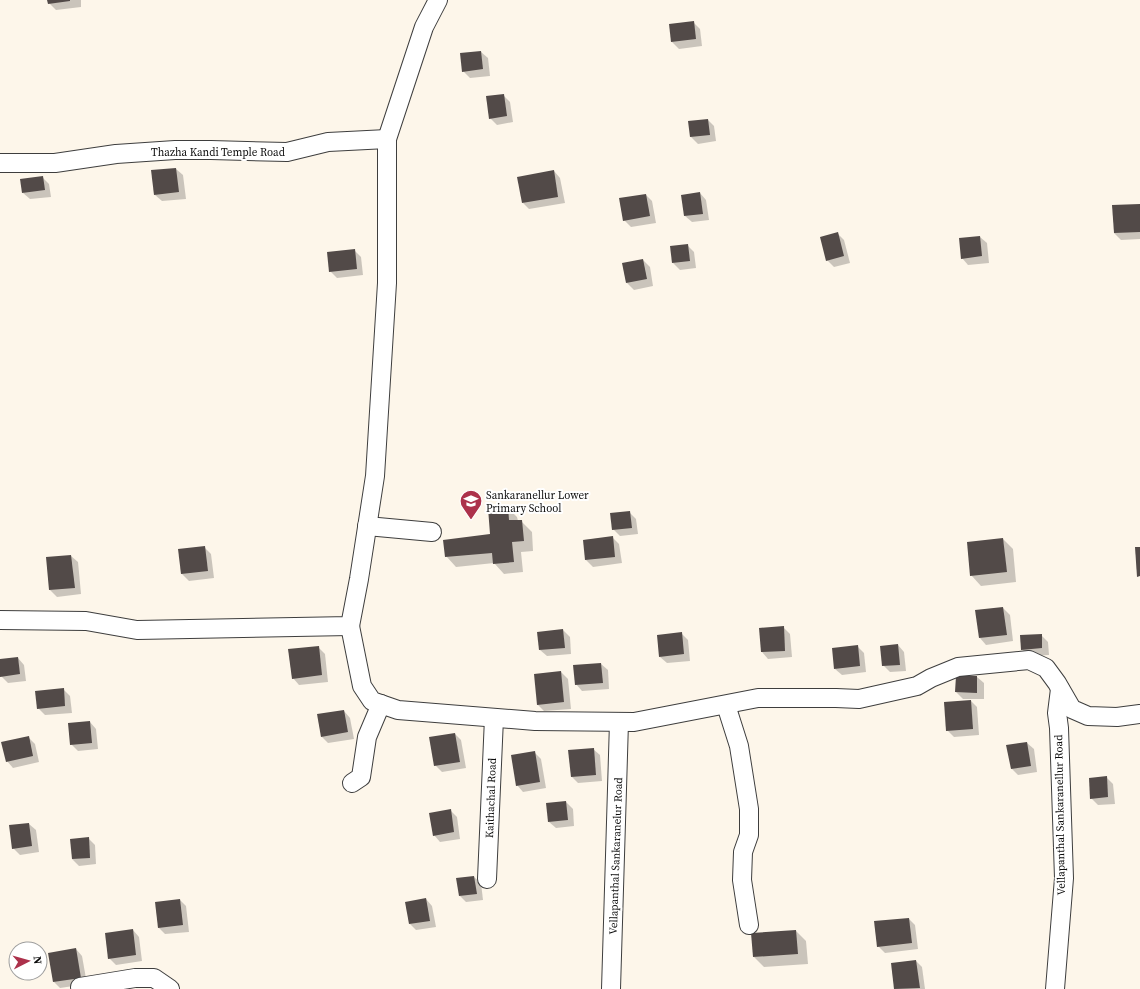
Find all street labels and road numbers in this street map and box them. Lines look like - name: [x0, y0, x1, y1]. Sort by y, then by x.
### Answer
- street label: Thazha Kandi Temple Road: [151, 145, 286, 160]
- street label: Vellapanthal Sankaranellur Road: [1051, 734, 1069, 896]
- street label: Kaithachal Road: [482, 757, 500, 838]
- street label: Vellapanthal Sankaranelur Road: [606, 776, 626, 935]

